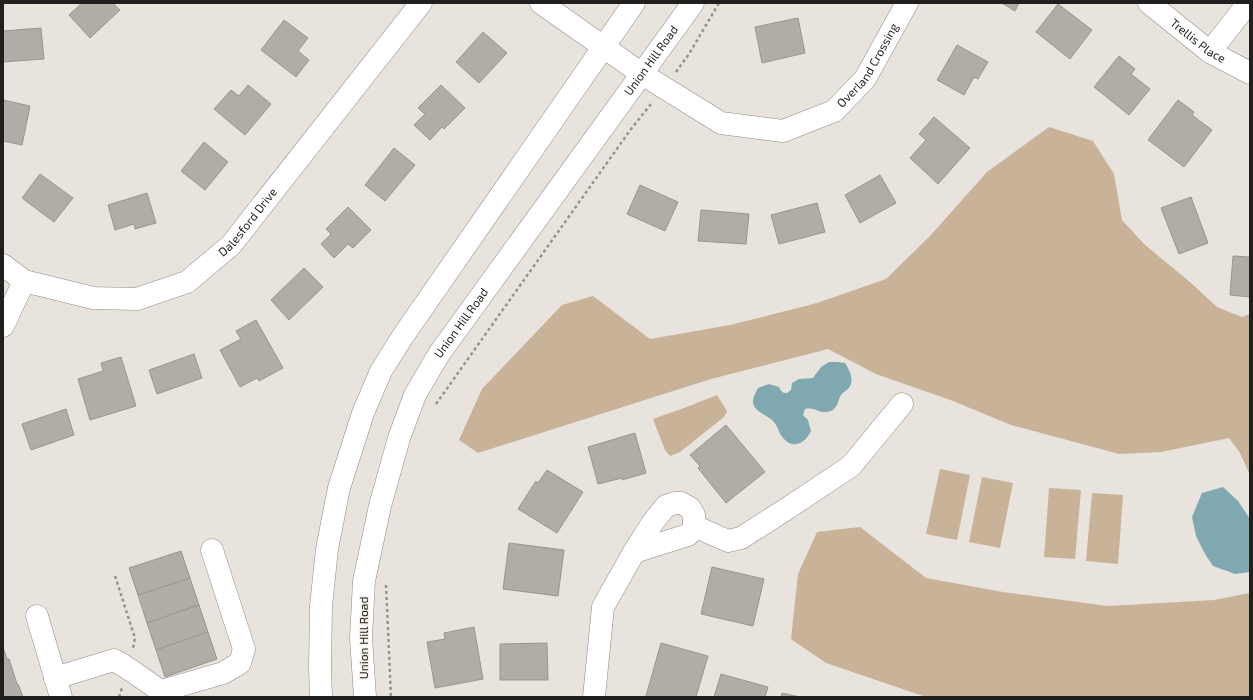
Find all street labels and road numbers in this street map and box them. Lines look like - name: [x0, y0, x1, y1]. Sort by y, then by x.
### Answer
- street label: Trellis Place: [1168, 15, 1228, 65]
- street label: Overland Crossing: [833, 20, 901, 110]
- street label: Union Hill Road: [621, 22, 680, 98]
- street label: Dalesford Drive: [215, 185, 279, 259]
- street label: Union Hill Road: [431, 285, 490, 360]
- street label: Union Hill Road: [356, 597, 370, 679]

